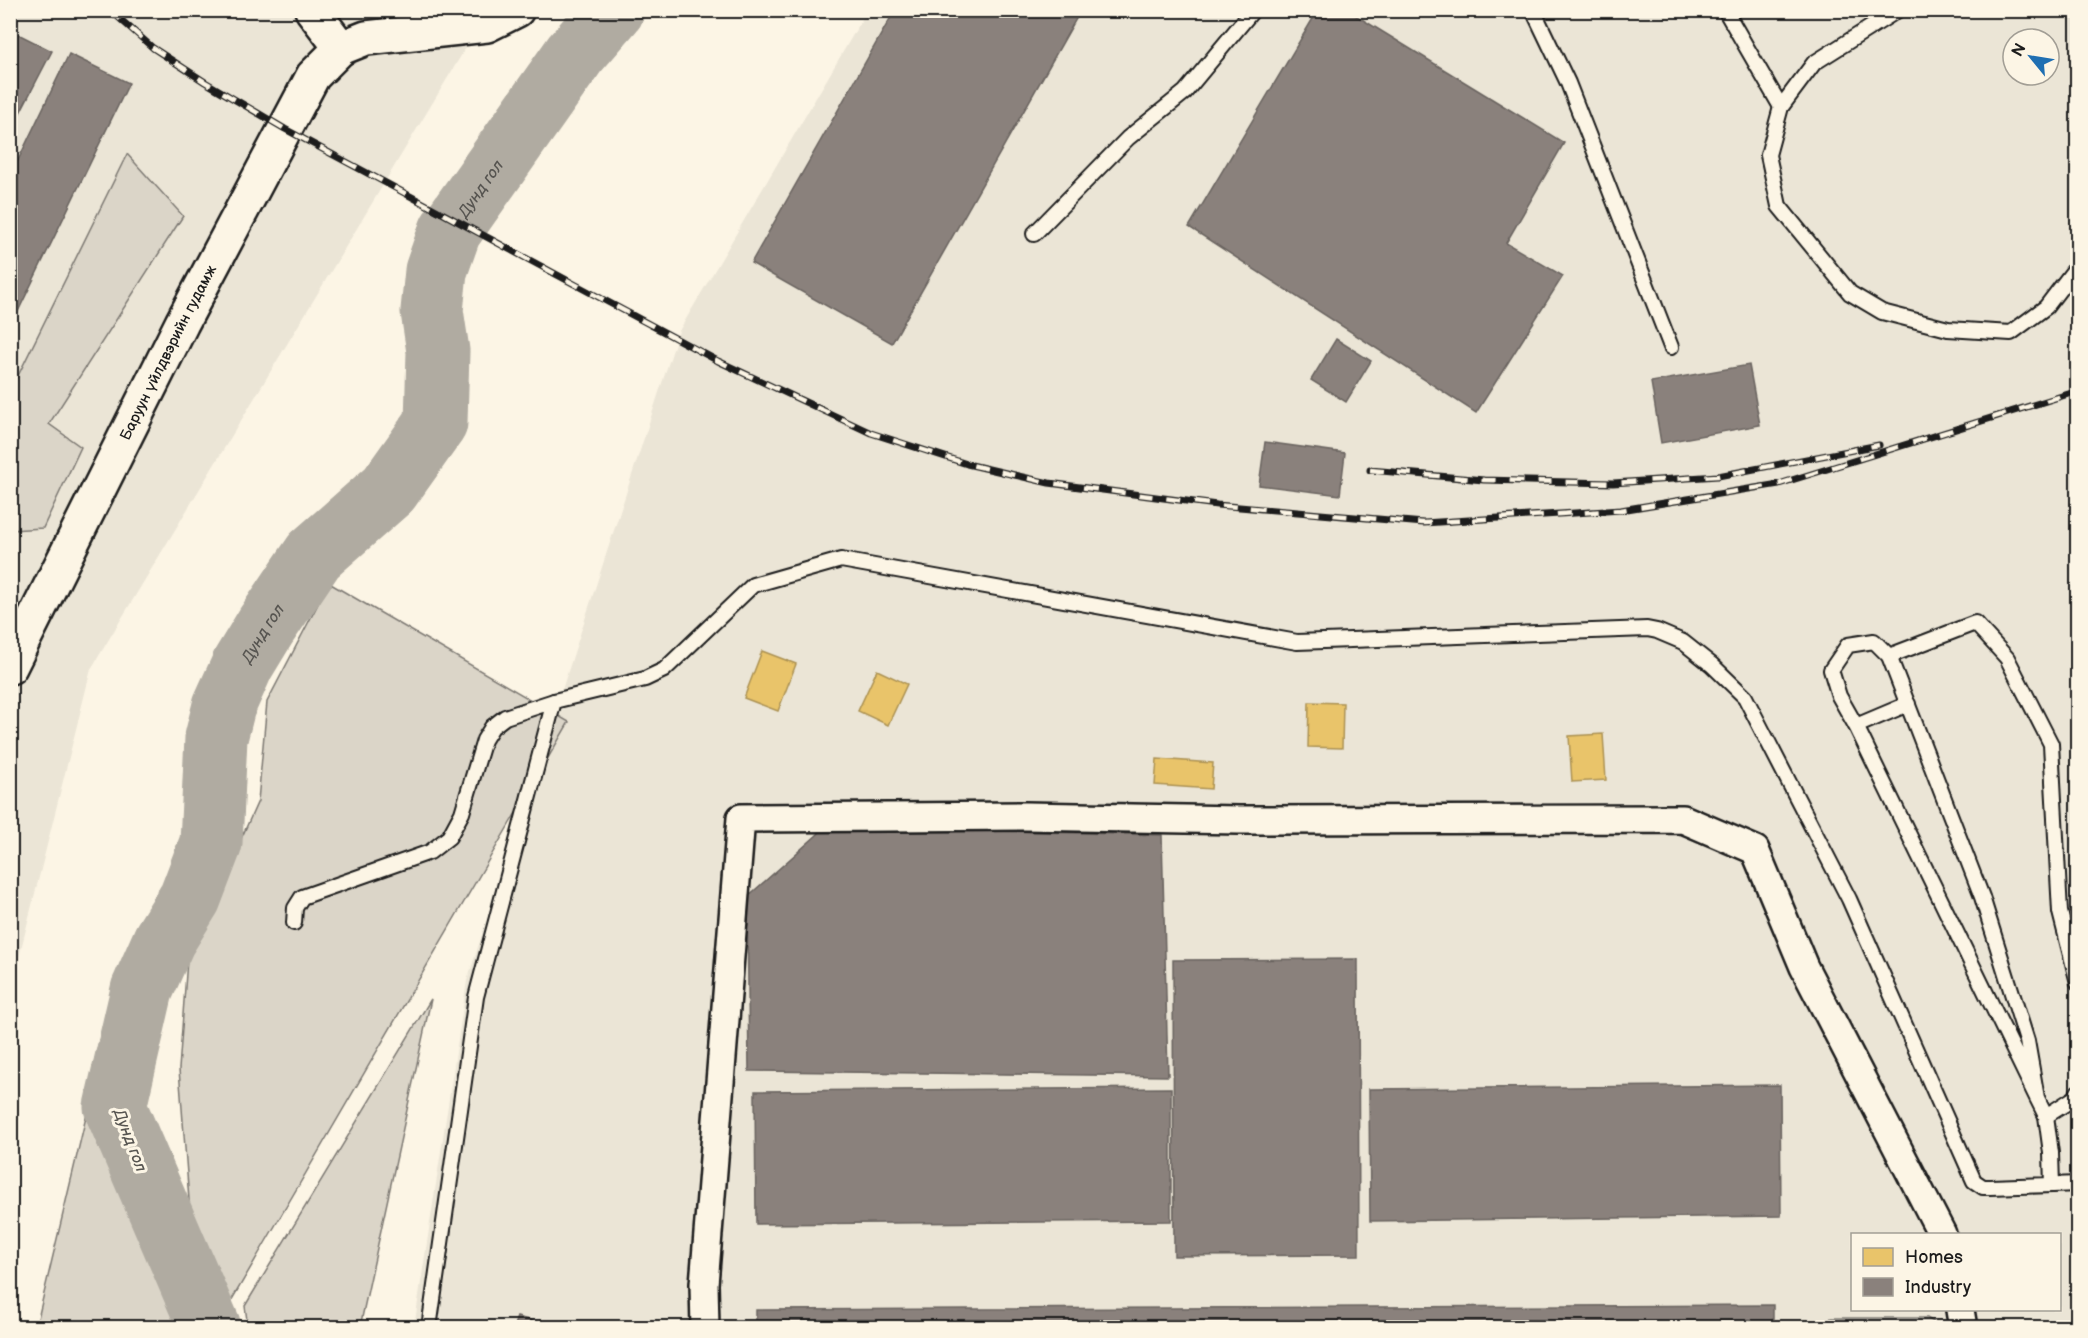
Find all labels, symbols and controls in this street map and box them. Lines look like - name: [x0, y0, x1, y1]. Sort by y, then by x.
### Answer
- north arrow: [2001, 27, 2061, 87]
- text: N: [2008, 40, 2031, 60]
- water label: Дунд гол: [454, 157, 508, 222]
- street label: Баруун үйлдвэрийн гудамж: [116, 261, 221, 443]
- water label: Дунд гол: [237, 601, 289, 668]
- water label: Дунд гол: [109, 1106, 150, 1175]
- legend: [1851, 1233, 2061, 1311]
- text: Homes: [1905, 1247, 1963, 1268]
- text: Industry: [1905, 1277, 1972, 1298]

